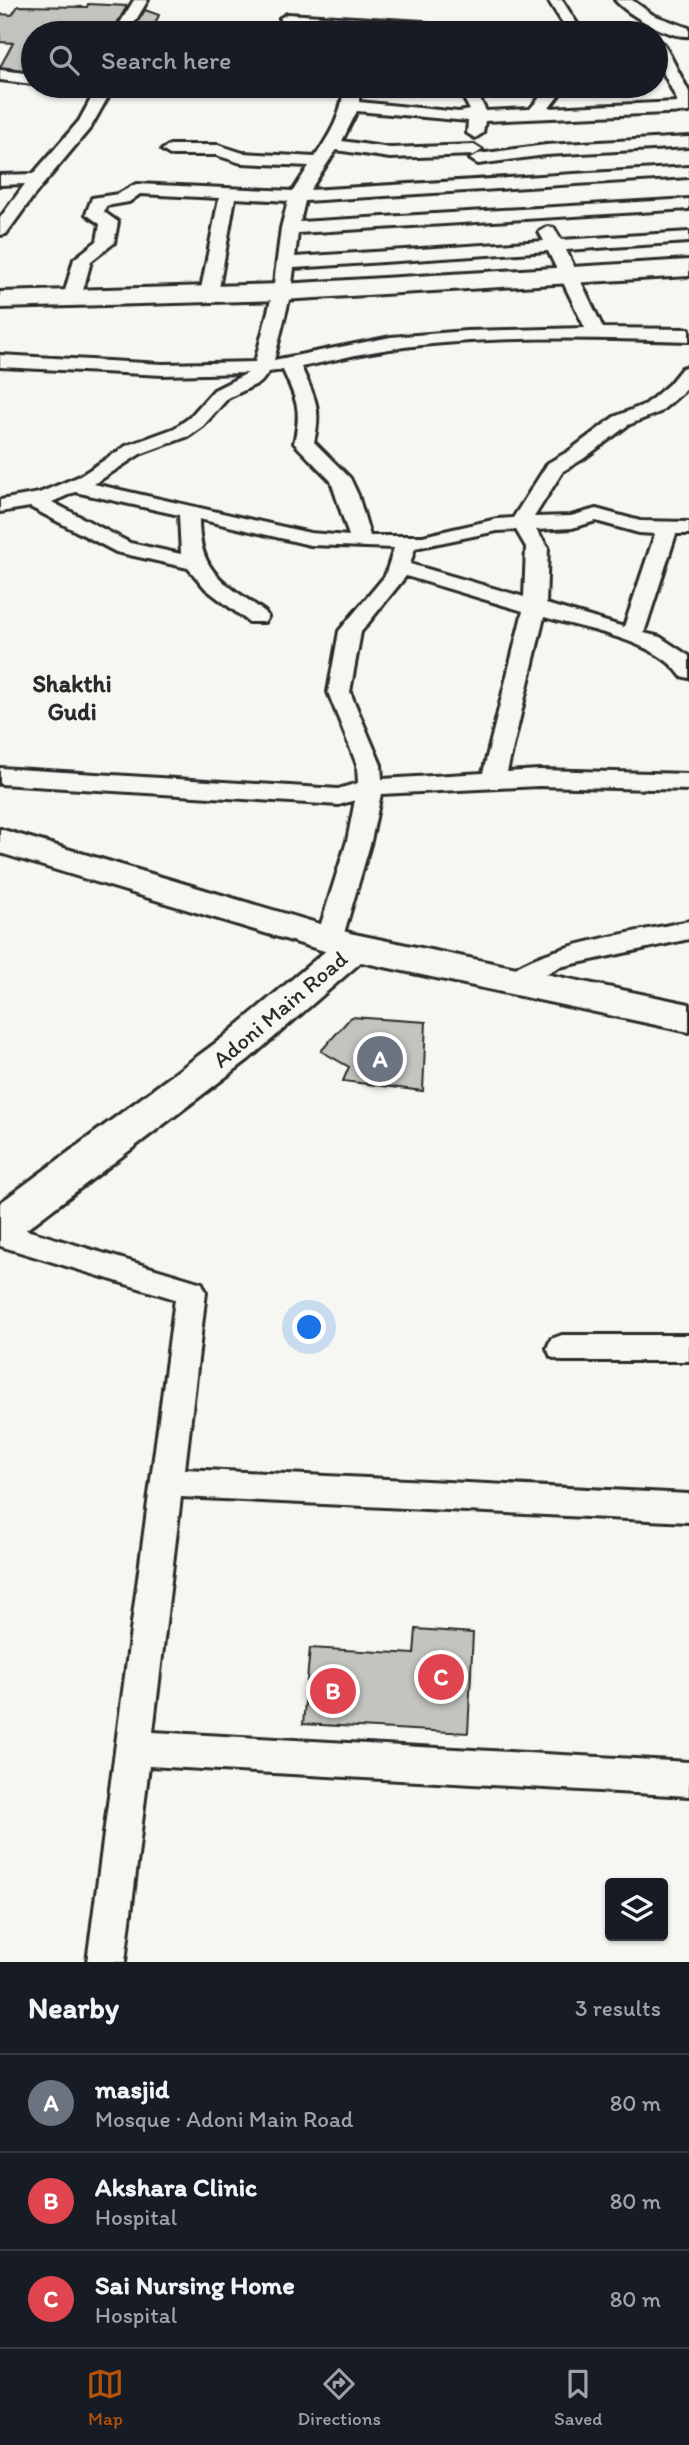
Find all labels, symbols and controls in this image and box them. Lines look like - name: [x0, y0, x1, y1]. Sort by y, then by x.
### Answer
- search box: [21, 21, 668, 98]
- icon: search: [45, 41, 83, 79]
- text: Search here: [101, 44, 231, 76]
- district label: Shakthi Gudi: [32, 669, 112, 726]
- street label: Adoni Main Road: [207, 944, 353, 1073]
- pin: A: [357, 1033, 403, 1085]
- your location: [292, 1310, 326, 1344]
- pin: C: [418, 1651, 464, 1703]
- pin: B: [310, 1665, 356, 1717]
- map controls: [605, 1878, 668, 1941]
- button: layers: [605, 1878, 668, 1941]
- text: Nearby: [28, 1989, 119, 2026]
- text: 3 results: [575, 1994, 661, 2022]
- text: masjid: [95, 2073, 169, 2105]
- text: A: [44, 2089, 58, 2117]
- text: 80 m: [610, 2089, 661, 2117]
- text: Mosque · Adoni Main Road: [95, 2105, 354, 2133]
- text: Akshara Clinic: [95, 2171, 257, 2203]
- text: B: [44, 2187, 58, 2215]
- text: 80 m: [610, 2187, 661, 2215]
- text: Hospital: [95, 2203, 177, 2231]
- text: Sai Nursing Home: [95, 2269, 295, 2301]
- text: C: [44, 2285, 58, 2313]
- text: 80 m: [610, 2285, 661, 2313]
- text: Hospital: [95, 2301, 177, 2329]
- tab: Map: [86, 2365, 124, 2430]
- tab: Directions: [297, 2365, 381, 2430]
- tab: Saved: [554, 2365, 602, 2430]

